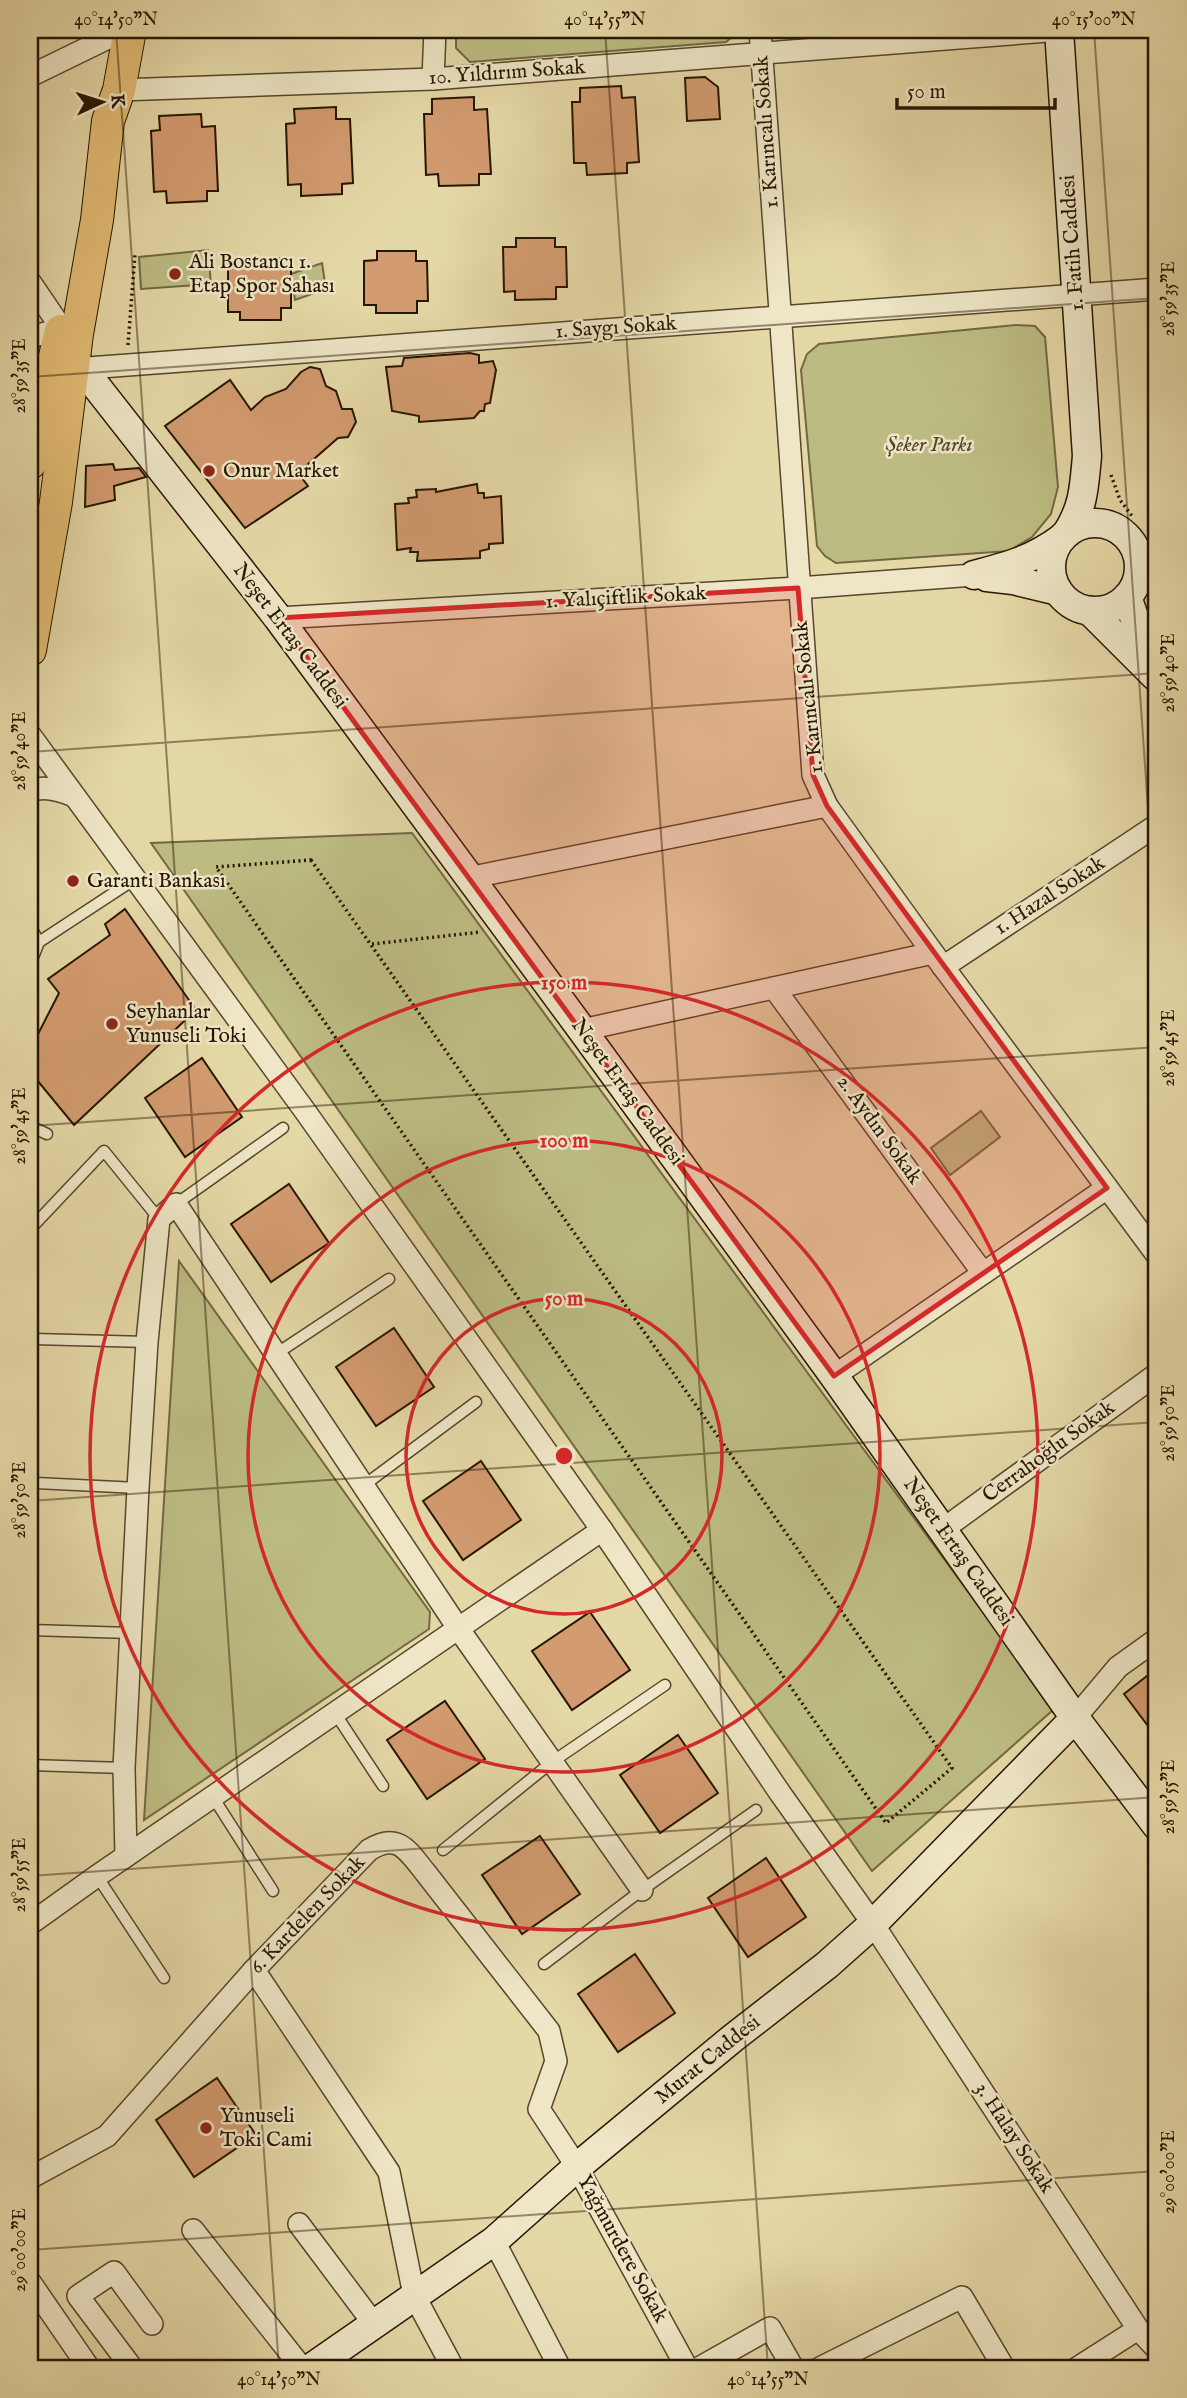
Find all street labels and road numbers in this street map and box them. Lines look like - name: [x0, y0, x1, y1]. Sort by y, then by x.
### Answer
- street label: 10. Yıldırım Sokak: [428, 54, 587, 92]
- street label: 1. Karıncalı Sokak: [748, 54, 786, 209]
- street label: 1. Fatih Caddesi: [1055, 174, 1091, 312]
- street label: 1. Saygı Sokak: [554, 310, 678, 346]
- street label: Neşet Ertaş Caddesi: [226, 558, 354, 714]
- street label: 1. Yalıçiftlik Sokak: [545, 580, 708, 616]
- street label: 1. Karıncalı Sokak: [787, 619, 830, 775]
- street label: 1. Hazal Sokak: [990, 850, 1111, 942]
- street label: Neşet Ertaş Caddesi: [564, 1013, 690, 1171]
- street label: 2. Aydın Sokak: [830, 1070, 928, 1191]
- street label: Cerrahoğlu Sokak: [977, 1394, 1121, 1509]
- street label: Neşet Ertaş Caddesi: [897, 1472, 1019, 1632]
- street label: 6. Kardelen Sokak: [244, 1849, 372, 1980]
- street label: Murat Caddesi: [650, 2009, 766, 2111]
- street label: 3. Halay Sokak: [968, 2077, 1060, 2199]
- street label: Yağmurdere Sokak: [570, 2170, 674, 2328]

